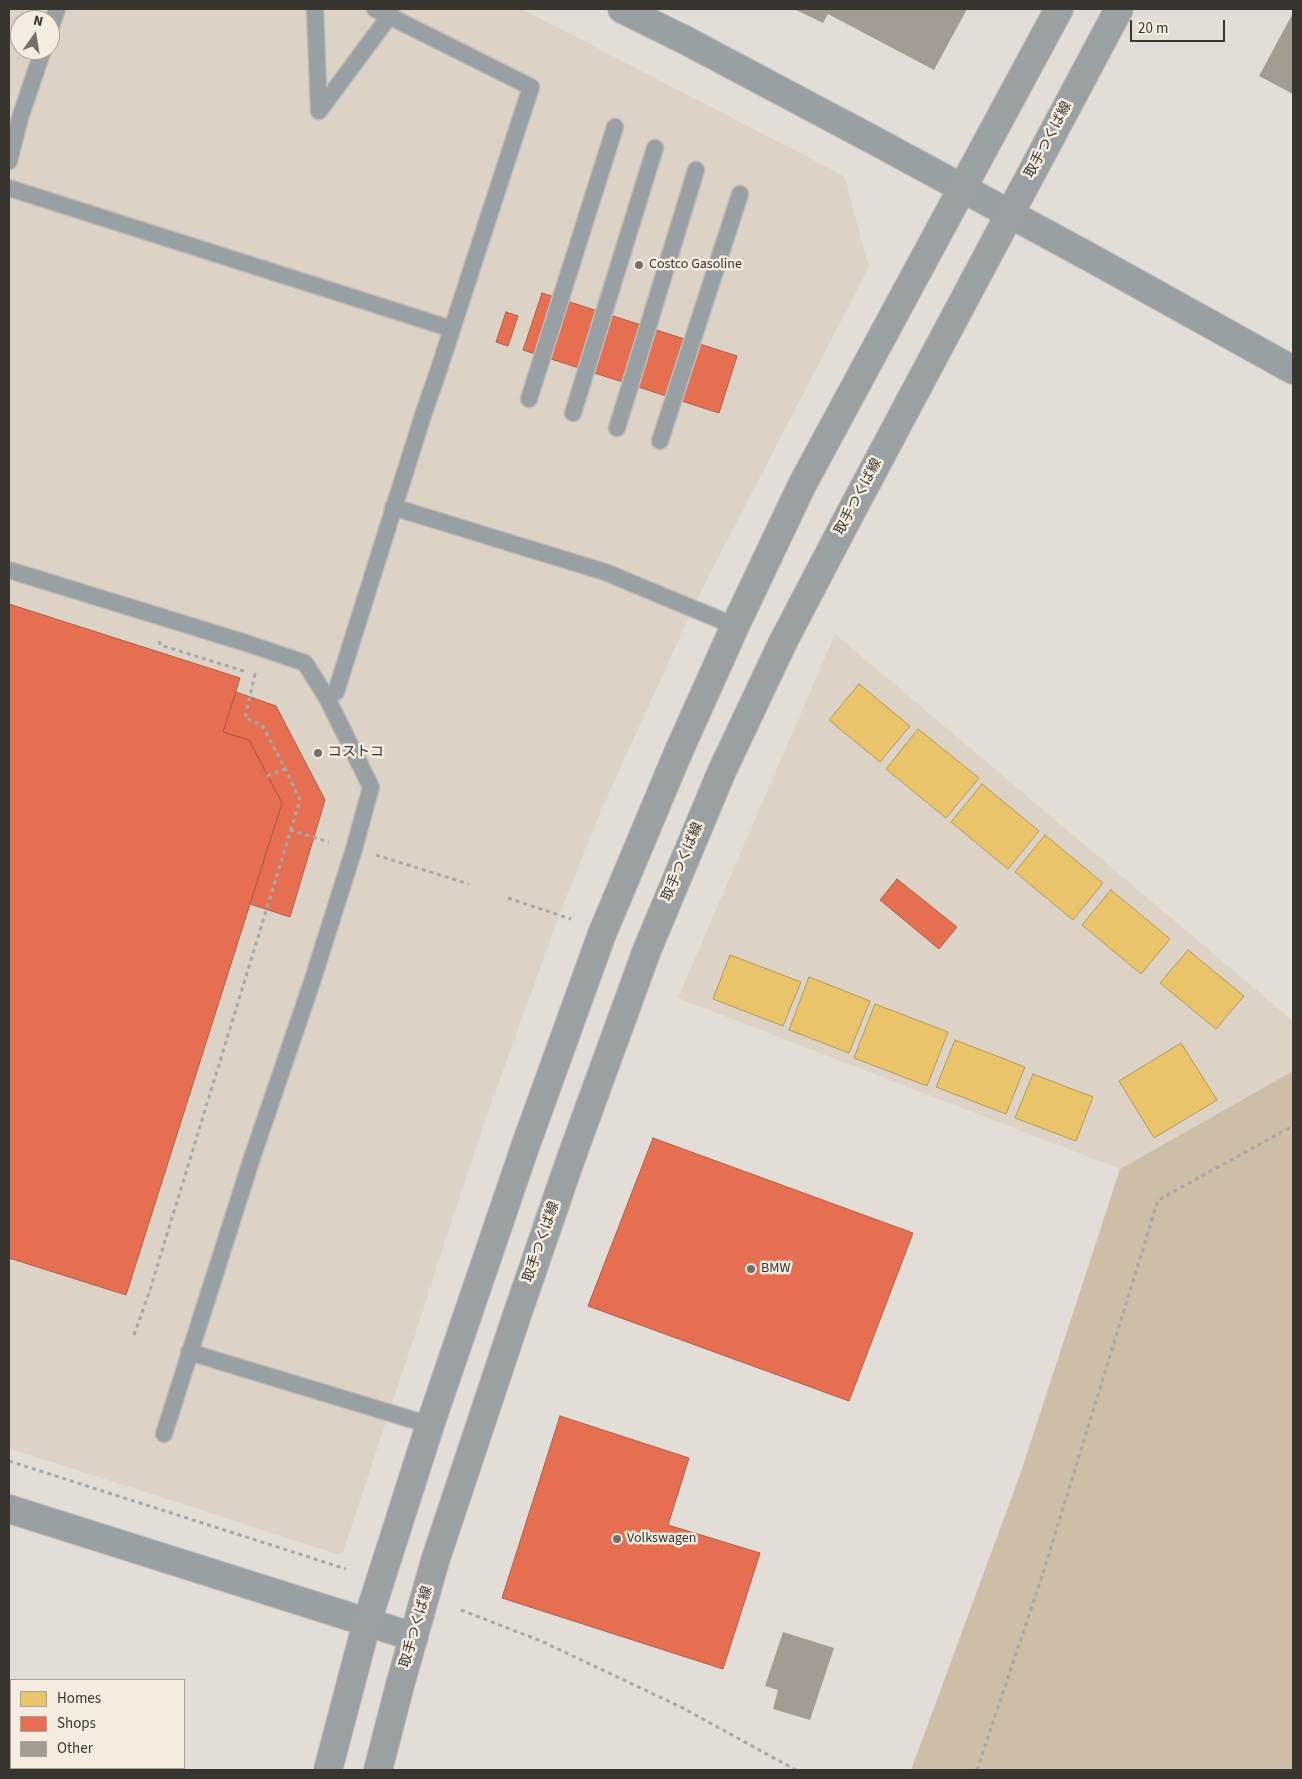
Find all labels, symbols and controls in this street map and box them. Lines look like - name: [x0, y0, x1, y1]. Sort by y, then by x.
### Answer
- north arrow: [10, 10, 60, 60]
- scale bar: [1132, 10, 1227, 42]
- text: N: [31, 11, 45, 32]
- text: 20 m: [1138, 18, 1168, 39]
- street label: 取手つくば線: [1022, 99, 1076, 181]
- place label: Costco Gasoline: [649, 257, 742, 273]
- marker: Costco Gasoline: [633, 259, 645, 271]
- street label: 取手つくば線: [832, 456, 886, 538]
- place label: コストコ: [328, 745, 384, 761]
- marker: コストコ: [312, 747, 324, 759]
- street label: 取手つくば線: [659, 820, 707, 904]
- street label: 取手つくば線: [520, 1200, 564, 1284]
- place label: BMW: [761, 1261, 790, 1277]
- marker: BMW: [745, 1263, 757, 1275]
- place label: Volkswagen: [627, 1531, 696, 1547]
- marker: Volkswagen: [611, 1533, 623, 1545]
- street label: 取手つくば線: [397, 1584, 437, 1670]
- legend: [10, 1679, 185, 1769]
- text: Homes: [57, 1688, 101, 1709]
- text: Shops: [57, 1713, 96, 1734]
- text: Other: [57, 1738, 93, 1759]

